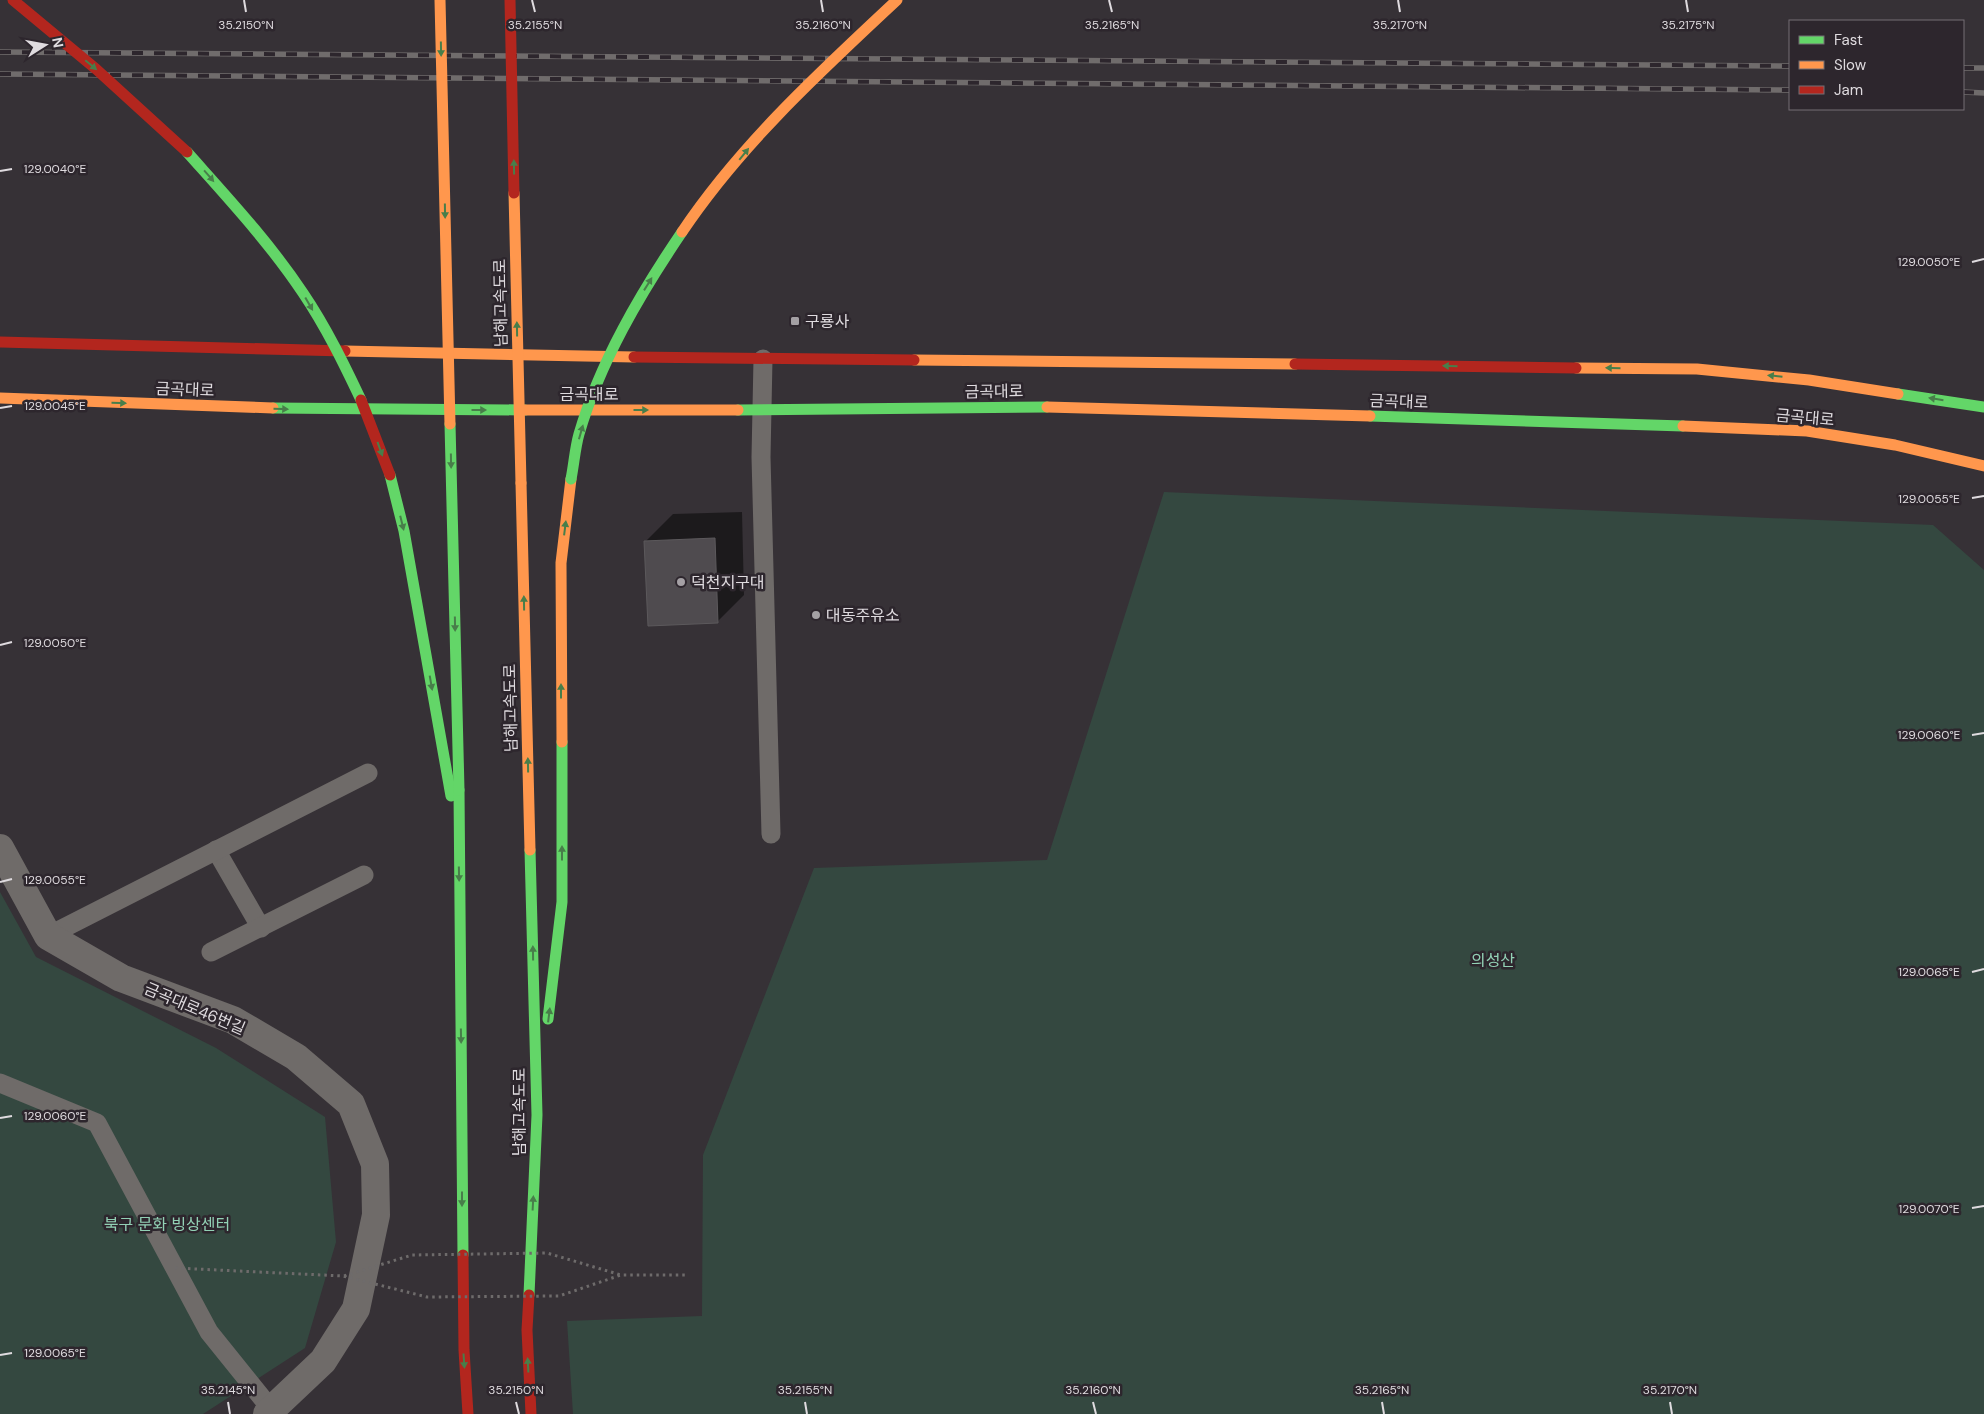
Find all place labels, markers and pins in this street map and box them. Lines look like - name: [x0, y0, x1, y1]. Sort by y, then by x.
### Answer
- place label: 구룡사: [805, 311, 849, 332]
- marker: 구룡사: [789, 315, 801, 327]
- place label: 덕천지구대: [691, 572, 765, 593]
- marker: 덕천지구대: [675, 576, 687, 588]
- place label: 대동주유소: [826, 605, 900, 626]
- marker: 대동주유소: [810, 609, 822, 621]

